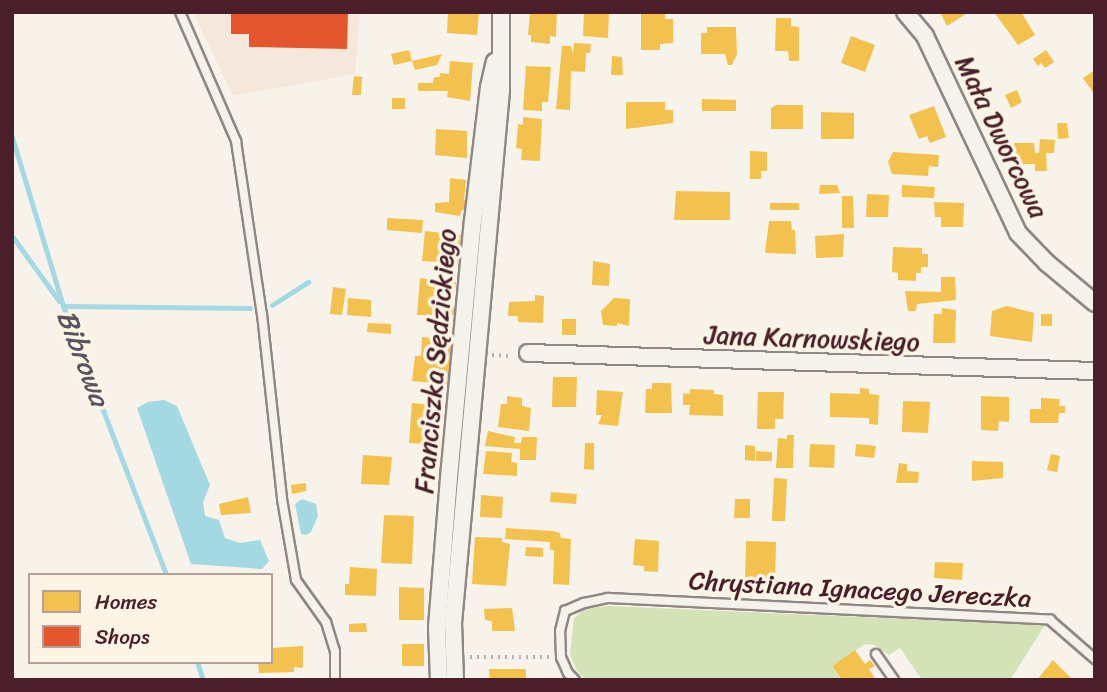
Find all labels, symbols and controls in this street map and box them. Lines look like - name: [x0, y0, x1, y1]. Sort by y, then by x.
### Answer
- street label: Mała Dworcowa: [948, 51, 1054, 223]
- street label: Franciszka Sędzickiego: [409, 227, 463, 495]
- water label: Bibrowa: [49, 305, 117, 411]
- street label: Jana Karnowskiego: [703, 320, 921, 358]
- street label: Chrystiana Ignacego Jereczka: [688, 565, 1032, 615]
- legend: [28, 573, 273, 664]
- text: Homes: [95, 583, 157, 621]
- text: Shops: [95, 618, 150, 656]

